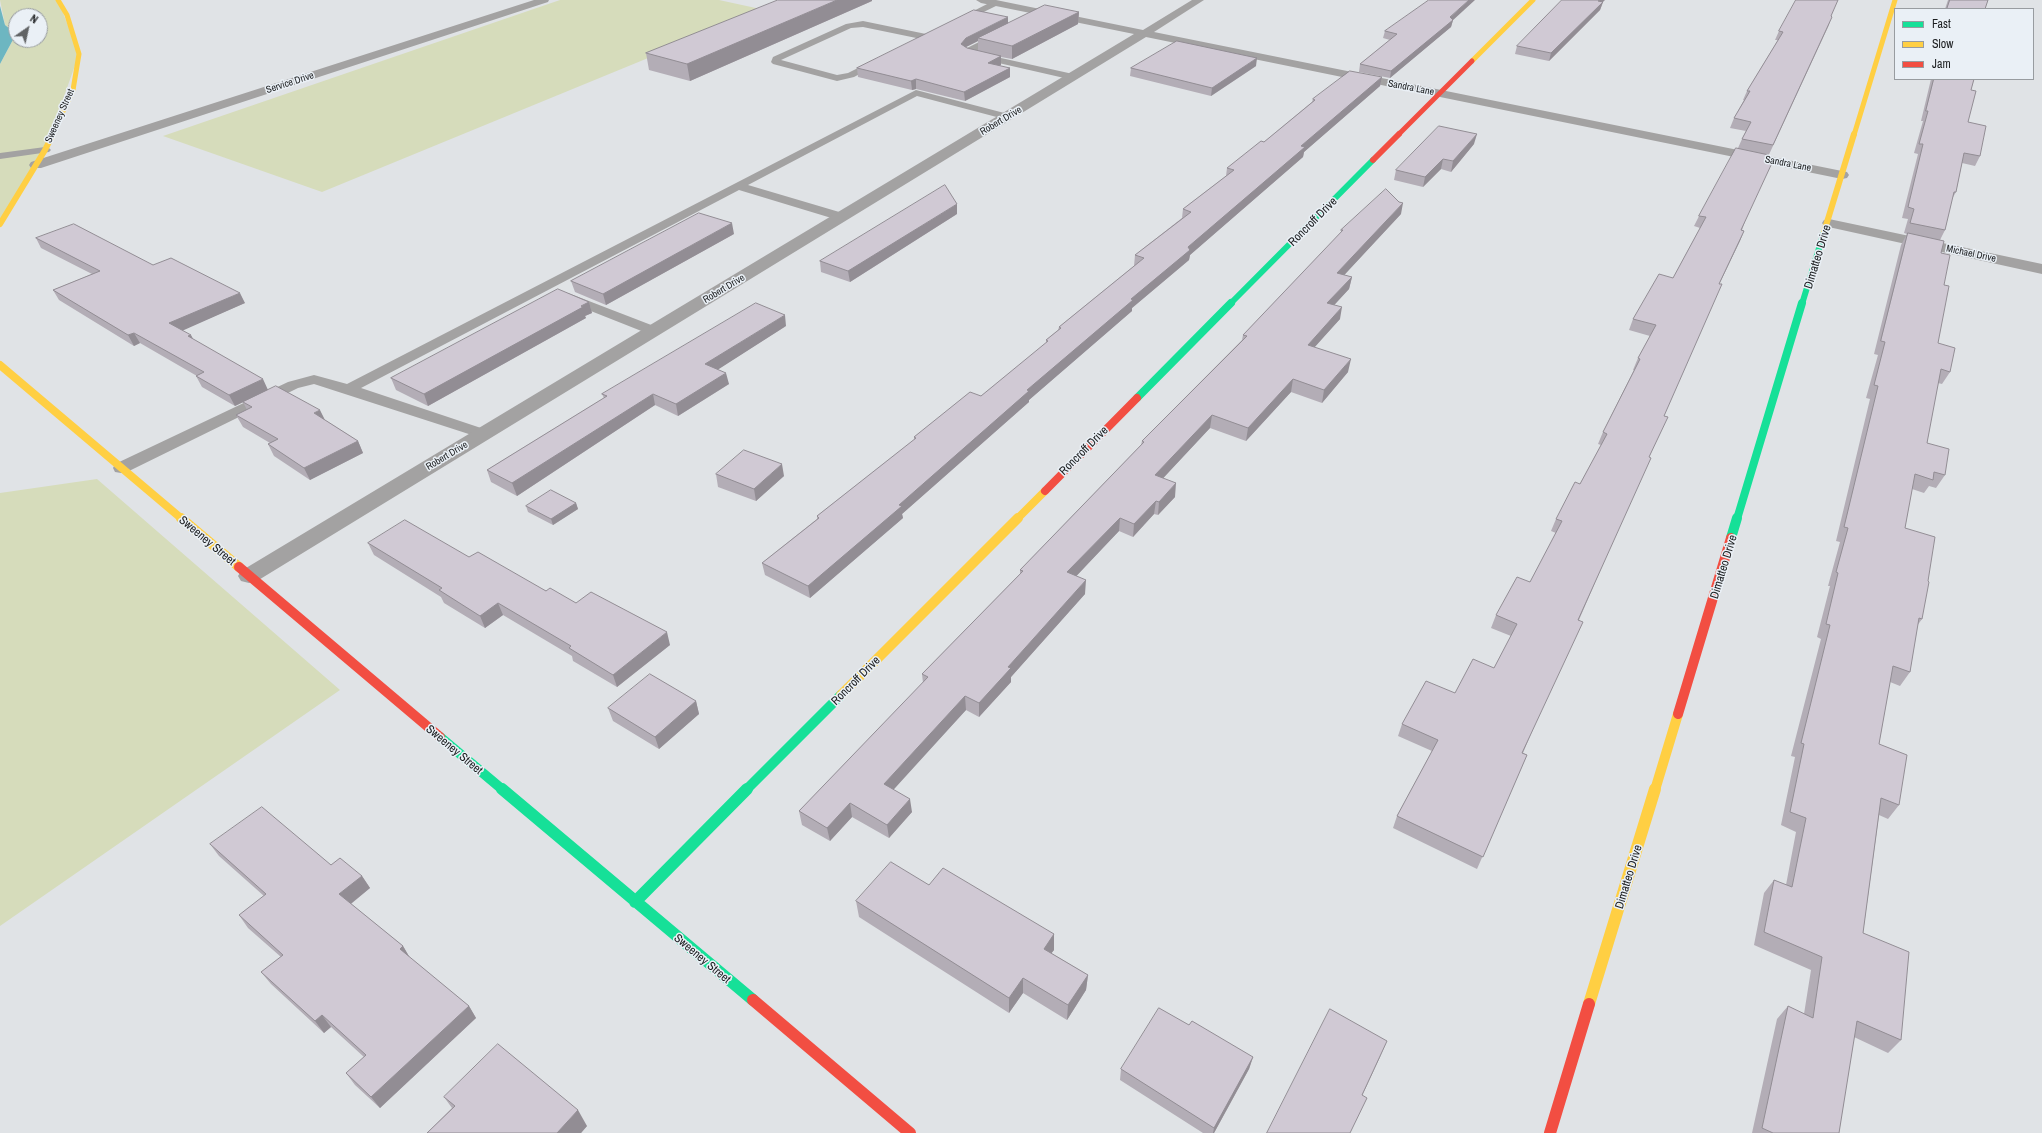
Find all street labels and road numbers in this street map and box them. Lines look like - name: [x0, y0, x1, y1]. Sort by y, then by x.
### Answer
- street label: Service Drive: [265, 70, 315, 96]
- street label: Sandra Lane: [1387, 78, 1435, 98]
- street label: Sweeney Street: [43, 87, 77, 145]
- street label: Robert Drive: [978, 104, 1024, 138]
- street label: Sandra Lane: [1764, 154, 1812, 174]
- street label: Roncroff Drive: [1286, 195, 1340, 249]
- street label: Dimatteo Drive: [1801, 223, 1835, 291]
- street label: Michael Drive: [1945, 243, 1997, 265]
- street label: Robert Drive: [701, 272, 747, 306]
- street label: Roncroff Drive: [1057, 424, 1111, 478]
- street label: Robert Drive: [424, 439, 470, 473]
- street label: Sweeney Street: [176, 513, 238, 569]
- street label: Dimatteo Drive: [1707, 533, 1741, 601]
- street label: Roncroff Drive: [829, 654, 883, 708]
- street label: Sweeney Street: [423, 722, 485, 778]
- street label: Dimatteo Drive: [1612, 843, 1646, 911]
- street label: Sweeney Street: [671, 931, 733, 987]

